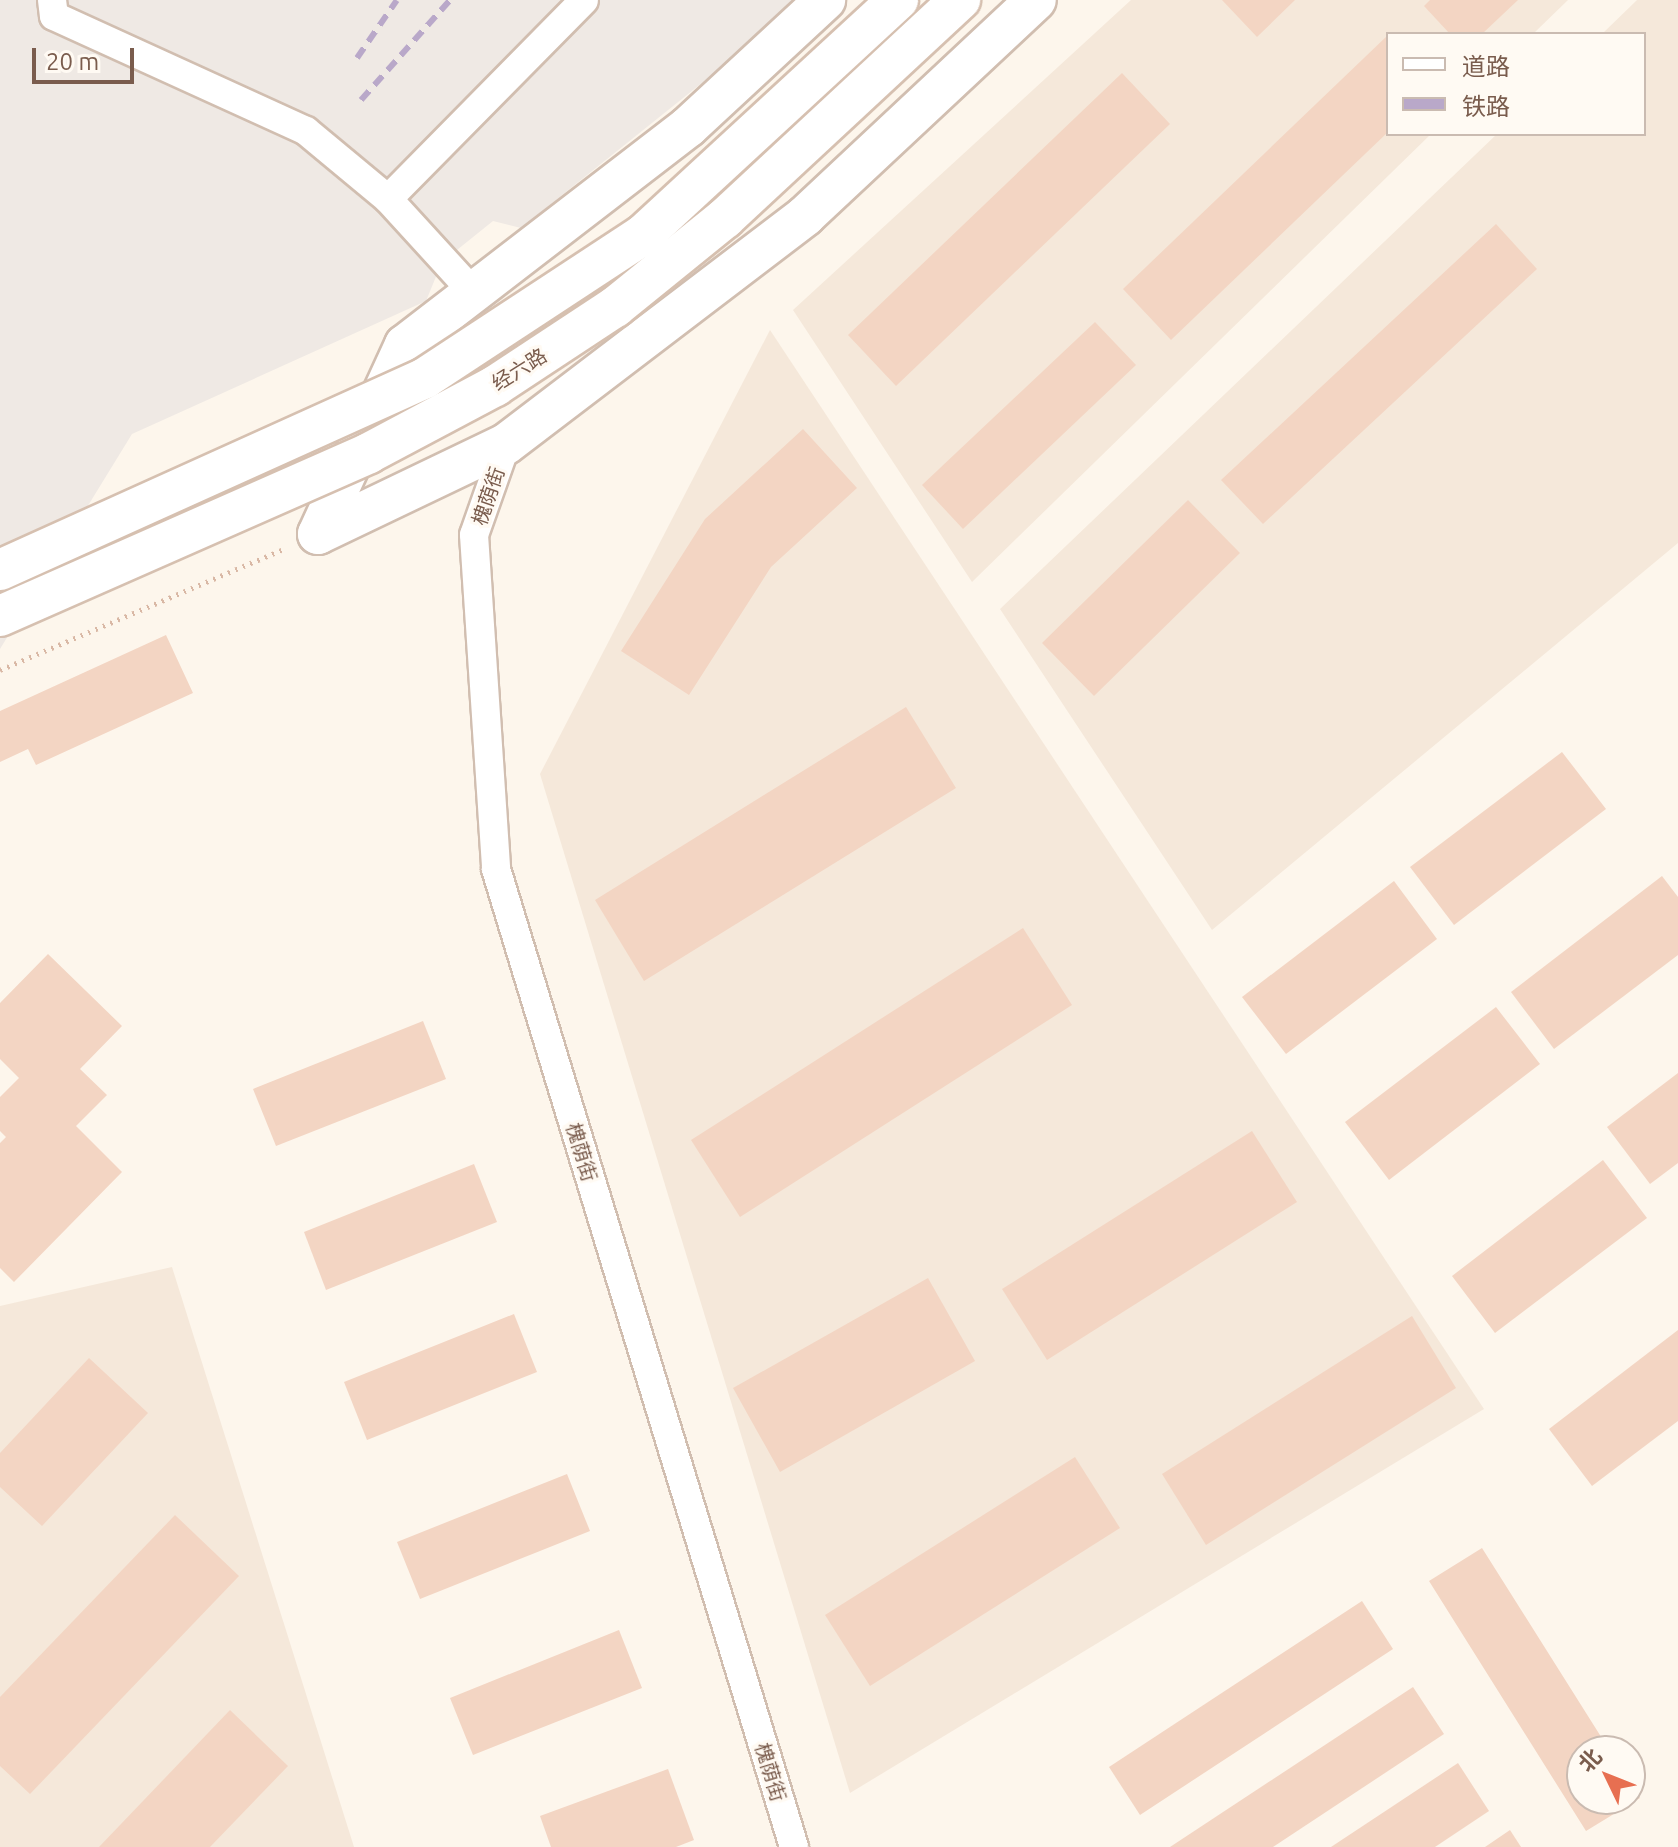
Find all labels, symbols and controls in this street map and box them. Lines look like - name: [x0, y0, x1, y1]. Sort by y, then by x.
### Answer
- scale bar: [36, 32, 138, 82]
- legend: [1386, 32, 1646, 136]
- text: 20 m: [46, 48, 99, 75]
- text: 道路: [1462, 53, 1510, 80]
- text: 铁路: [1462, 93, 1510, 120]
- street label: 经六路: [487, 343, 551, 395]
- street label: 槐荫街: [467, 464, 509, 528]
- street label: 槐荫街: [562, 1120, 602, 1184]
- north arrow: [1566, 1735, 1646, 1815]
- street label: 槐荫街: [751, 1740, 791, 1804]
- text: 北: [1573, 1743, 1606, 1776]

